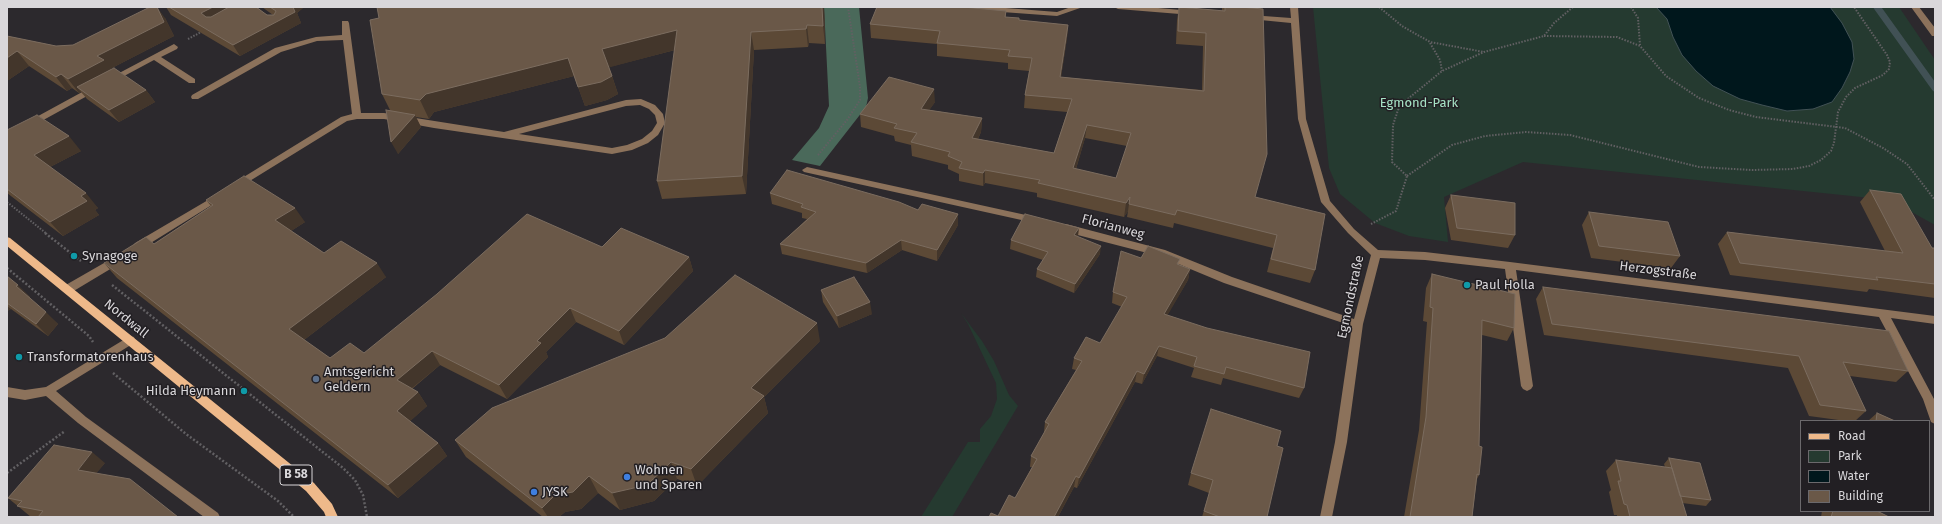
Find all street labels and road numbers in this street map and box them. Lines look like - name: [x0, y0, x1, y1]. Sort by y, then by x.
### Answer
- street label: Florianweg: [1080, 211, 1146, 243]
- street label: Egmondstraße: [1335, 254, 1367, 340]
- street label: Herzogstraße: [1618, 259, 1698, 283]
- street label: Nordwall: [101, 296, 151, 342]
- road number: B 58: [280, 465, 312, 485]

